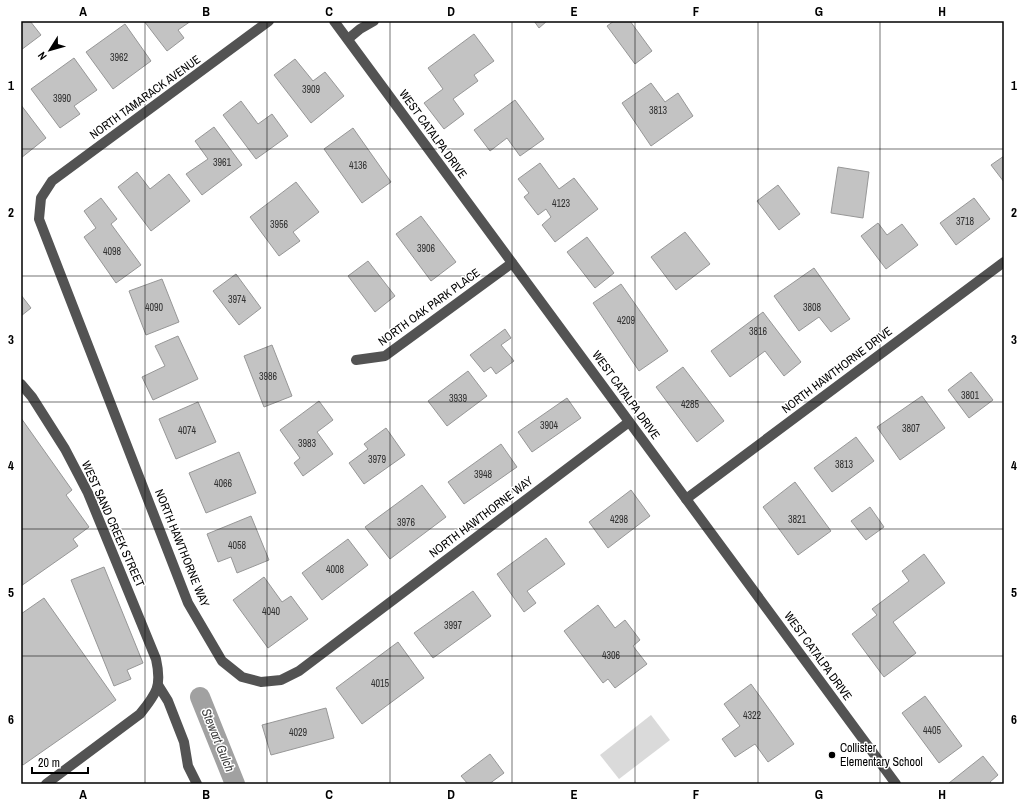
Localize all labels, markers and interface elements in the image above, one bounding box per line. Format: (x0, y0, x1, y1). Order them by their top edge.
text: A (79, 3, 87, 20)
text: B (202, 3, 210, 20)
text: C (325, 3, 333, 20)
text: D (447, 3, 455, 20)
text: E (570, 3, 578, 20)
text: F (693, 3, 700, 20)
text: G (815, 3, 823, 20)
text: H (938, 3, 946, 20)
north arrow (30, 30, 70, 70)
text: N (34, 49, 50, 63)
street label: NORTH TAMARACK AVENUE (86, 51, 204, 143)
house number: 3962 (110, 51, 129, 64)
text: 1 (8, 77, 14, 94)
text: 1 (1011, 77, 1017, 94)
house number: 3909 (302, 83, 321, 96)
street label: WEST CATALPA DRIVE (395, 86, 471, 182)
house number: 3990 (53, 92, 72, 105)
house number: 3813 (649, 104, 668, 117)
house number: 3961 (213, 156, 232, 169)
house number: 4136 (349, 159, 368, 172)
house number: 4123 (552, 197, 571, 210)
text: 2 (8, 204, 14, 221)
text: 2 (1011, 204, 1017, 221)
house number: 3718 (956, 215, 975, 228)
house number: 3956 (270, 218, 289, 231)
house number: 3906 (417, 242, 436, 255)
house number: 4098 (103, 245, 122, 258)
street label: NORTH OAK PARK PLACE (375, 265, 483, 349)
house number: 3974 (228, 293, 247, 306)
house number: 4090 (145, 301, 164, 314)
house number: 3808 (803, 301, 822, 314)
house number: 4209 (617, 314, 636, 327)
street label: NORTH HAWTHORNE DRIVE (778, 323, 896, 417)
house number: 3816 (749, 325, 768, 338)
text: 3 (8, 331, 14, 348)
text: 3 (1011, 331, 1017, 348)
street label: WEST CATALPA DRIVE (588, 347, 664, 443)
house number: 3986 (259, 370, 278, 383)
house number: 3801 (961, 389, 980, 402)
house number: 3939 (449, 392, 468, 405)
house number: 4285 (681, 398, 700, 411)
house number: 3904 (540, 419, 559, 432)
house number: 3807 (902, 422, 921, 435)
house number: 4074 (178, 424, 197, 437)
house number: 3983 (298, 437, 317, 450)
house number: 3979 (368, 453, 387, 466)
text: 4 (8, 457, 14, 474)
text: 4 (1011, 457, 1017, 474)
street label: WEST SAND CREEK STREET (78, 458, 148, 590)
house number: 3813 (835, 458, 854, 471)
house number: 3948 (474, 468, 493, 481)
street label: NORTH HAWTHORNE WAY (426, 473, 536, 561)
house number: 4066 (214, 477, 233, 490)
street label: NORTH HAWTHORNE WAY (151, 487, 213, 610)
house number: 4298 (610, 513, 629, 526)
house number: 3821 (788, 513, 807, 526)
house number: 3976 (397, 516, 416, 529)
house number: 4058 (228, 539, 247, 552)
house number: 4008 (326, 563, 345, 576)
text: 5 (8, 584, 14, 601)
text: 5 (1011, 584, 1017, 601)
house number: 4040 (262, 605, 281, 618)
street label: WEST CATALPA DRIVE (780, 608, 856, 704)
house number: 3997 (444, 619, 463, 632)
house number: 4306 (602, 649, 621, 662)
house number: 4015 (371, 677, 390, 690)
water label: Stewart Gulch (198, 706, 238, 774)
house number: 4322 (743, 709, 762, 722)
text: 6 (8, 711, 14, 728)
text: 6 (1011, 711, 1017, 728)
house number: 4405 (923, 724, 942, 737)
house number: 4029 (289, 726, 308, 739)
place label: Collister Elementary School (840, 740, 923, 770)
scale bar (32, 749, 88, 775)
marker: Collister Elementary School (827, 750, 837, 760)
text: 20 m (38, 755, 60, 771)
text: A (79, 786, 87, 803)
text: B (202, 786, 210, 803)
text: C (325, 786, 333, 803)
text: D (447, 786, 455, 803)
text: E (570, 786, 578, 803)
text: F (693, 786, 700, 803)
text: G (815, 786, 823, 803)
text: H (938, 786, 946, 803)

